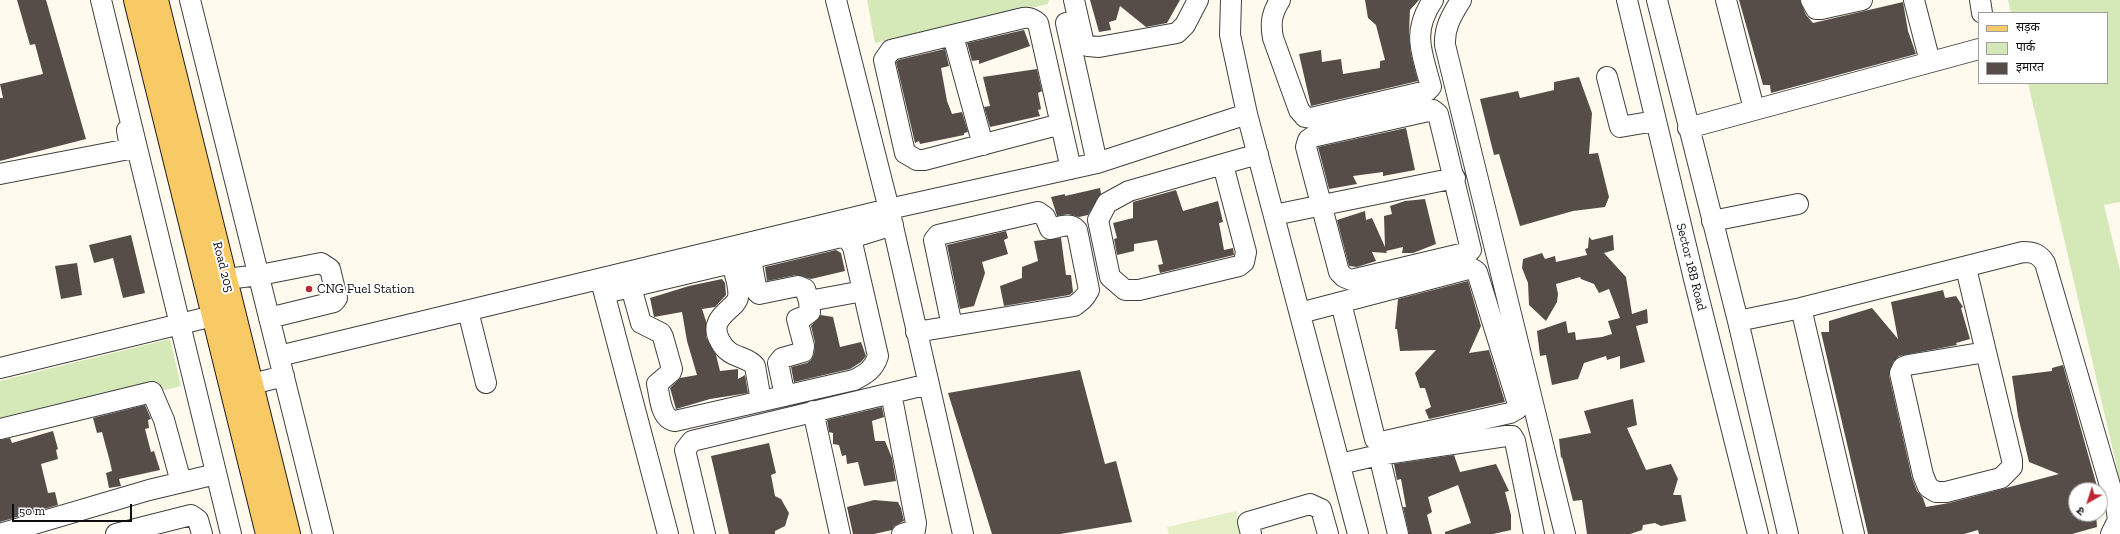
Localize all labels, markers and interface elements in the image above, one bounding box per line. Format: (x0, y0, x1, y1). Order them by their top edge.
legend (1978, 12, 2108, 84)
text: सड़क (2016, 20, 2040, 34)
text: पार्क (2016, 40, 2035, 54)
text: इमारत (2016, 60, 2044, 74)
street label: Sector 18B Road (1673, 222, 1709, 312)
street label: Road 205 (209, 240, 237, 294)
place label: CNG Fuel Station (317, 281, 414, 297)
marker: CNG Fuel Station (304, 284, 314, 294)
north arrow (2068, 482, 2108, 522)
scale bar (14, 496, 134, 522)
text: 50 m (19, 504, 45, 518)
text: उ (2074, 504, 2087, 518)

